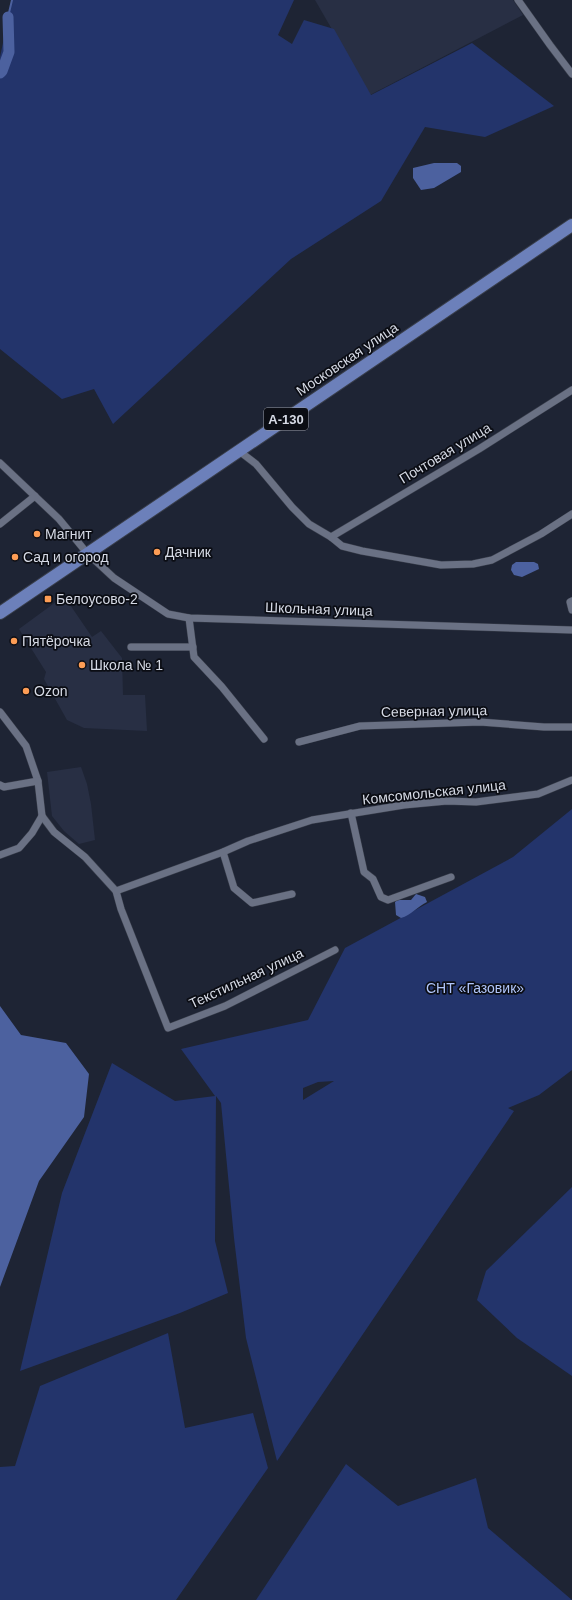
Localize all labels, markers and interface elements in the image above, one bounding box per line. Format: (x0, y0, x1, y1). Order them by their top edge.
street label: Московская улица (293, 319, 401, 399)
road number: А-130 (264, 408, 308, 430)
street label: Почтовая улица (396, 419, 494, 487)
place label: Магнит (45, 526, 92, 542)
marker: Магнит (32, 529, 42, 539)
place label: Дачник (165, 544, 212, 560)
marker: Дачник (152, 547, 162, 557)
place label: Сад и огород (23, 549, 109, 565)
marker: Сад и огород (10, 552, 20, 562)
place label: Белоусово-2 (56, 591, 138, 607)
marker: Белоусово-2 (43, 594, 53, 604)
street label: Школьная улица (265, 599, 373, 619)
place label: Пятёрочка (22, 633, 91, 649)
marker: Пятёрочка (9, 636, 19, 646)
place label: Школа № 1 (90, 657, 163, 673)
marker: Школа № 1 (77, 660, 87, 670)
place label: Ozon (34, 683, 67, 699)
marker: Ozon (21, 686, 31, 696)
street label: Северная улица (381, 702, 487, 720)
street label: Комсомольская улица (361, 776, 507, 807)
street label: Текстильная улица (186, 944, 306, 1011)
park label: СНТ «Газовик» (426, 980, 524, 996)

